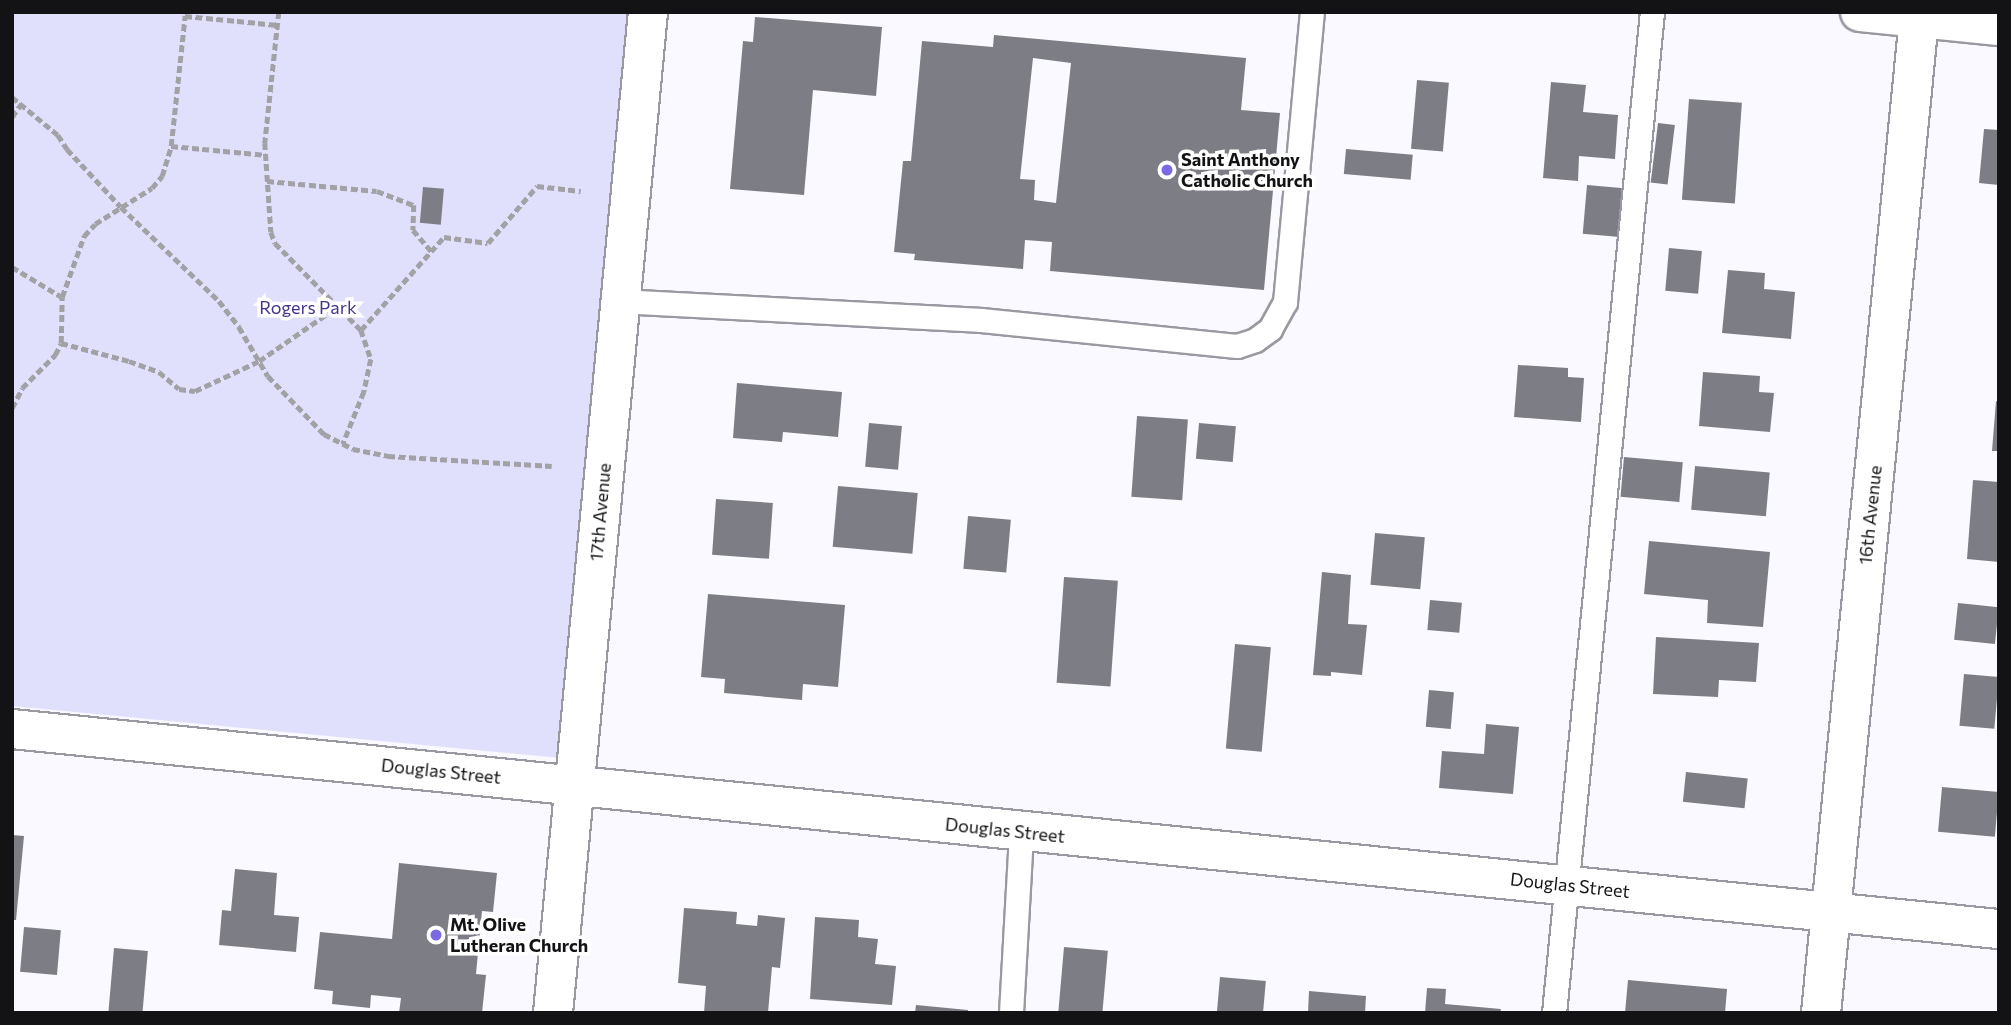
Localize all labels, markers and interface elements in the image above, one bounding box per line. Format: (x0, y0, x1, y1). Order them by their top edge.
place label: Saint Anthony Catholic Church (1181, 149, 1313, 192)
marker: Saint Anthony Catholic Church (1159, 162, 1175, 178)
park label: Rogers Park (259, 296, 357, 318)
street label: 17th Avenue (585, 462, 615, 562)
street label: 16th Avenue (1854, 464, 1886, 566)
street label: Douglas Street (380, 754, 502, 788)
street label: Douglas Street (944, 813, 1066, 847)
street label: Douglas Street (1509, 868, 1631, 902)
place label: Mt. Olive Lutheran Church (450, 914, 588, 956)
marker: Mt. Olive Lutheran Church (428, 927, 444, 943)

